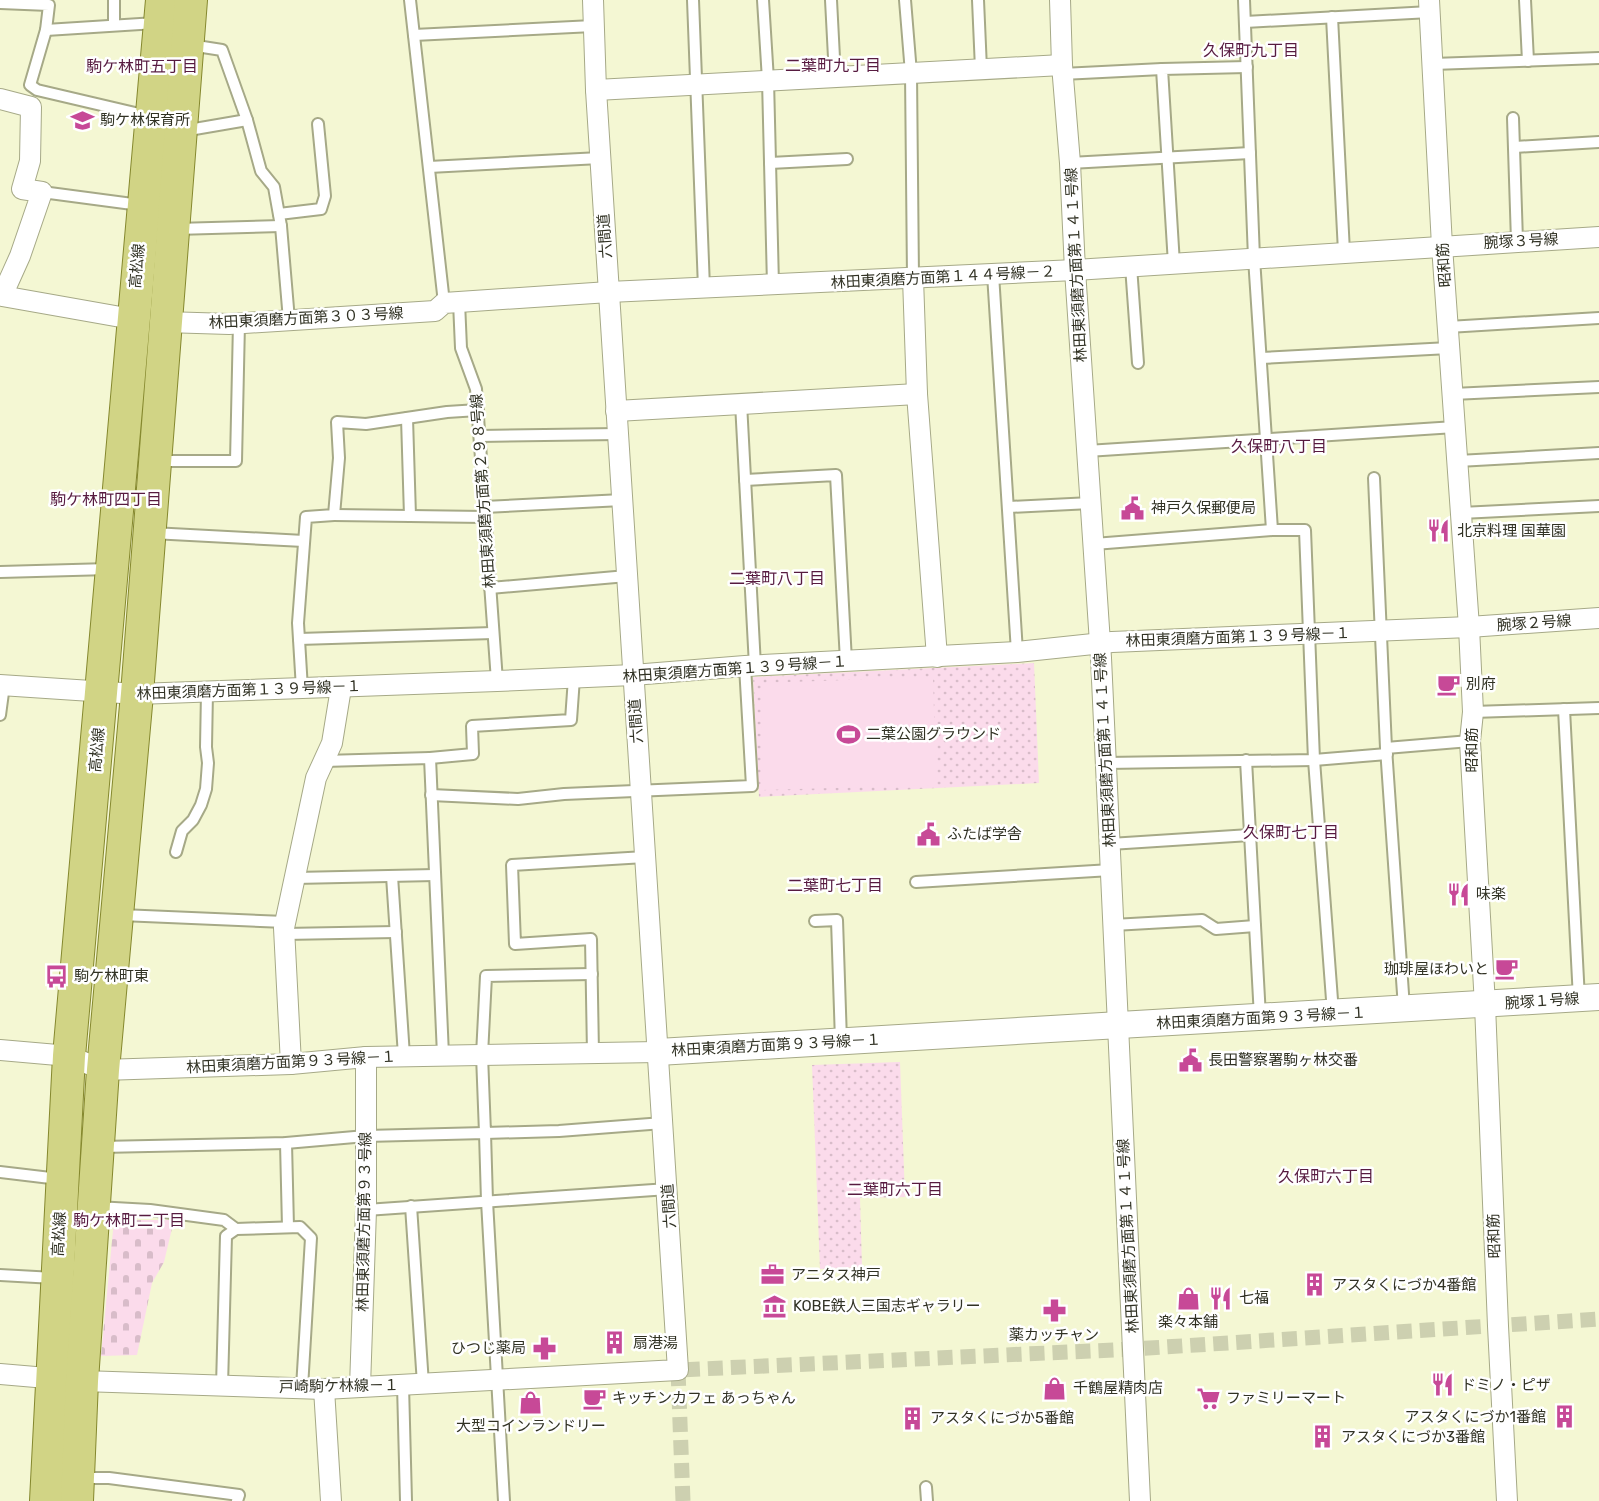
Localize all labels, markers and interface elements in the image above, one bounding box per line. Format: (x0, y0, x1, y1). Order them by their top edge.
district label: 久保町九丁目 (1203, 41, 1299, 60)
district label: 二葉町九丁目 (785, 56, 881, 75)
district label: 駒ケ林町五丁目 (86, 57, 198, 76)
school or university icon: 駒ケ林保育所 (69, 107, 95, 133)
place label: 駒ケ林保育所 (100, 111, 190, 129)
street label: 林田東須磨方面第１４１号線 (1062, 167, 1090, 363)
street label: 六間道 (594, 213, 616, 259)
street label: 腕塚３号線 (1483, 230, 1559, 252)
street label: 昭和筋 (1433, 242, 1455, 288)
street label: 高松線 (126, 243, 148, 289)
street label: 林田東須磨方面第１４４号線－２ (830, 262, 1056, 292)
street label: 林田東須磨方面第３０３号線 (208, 304, 404, 332)
street label: 林田東須磨方面第２９８号線 (467, 393, 499, 589)
district label: 久保町八丁目 (1231, 437, 1327, 456)
district label: 駒ケ林町四丁目 (50, 490, 162, 509)
public building icon: 神戸久保郵便局 (1120, 495, 1146, 521)
place label: 神戸久保郵便局 (1151, 499, 1256, 517)
restaurant icon: 北京料理 国華園 (1426, 518, 1452, 544)
place label: 北京料理 国華園 (1457, 522, 1566, 540)
district label: 二葉町八丁目 (729, 569, 825, 588)
street label: 腕塚２号線 (1496, 611, 1572, 635)
street label: 林田東須磨方面第１３９号線－１ (1125, 624, 1351, 650)
street label: 林田東須磨方面第１３９号線－１ (622, 652, 848, 686)
street label: 林田東須磨方面第１４１号線 (1091, 652, 1119, 848)
cafe icon: 別府 (1435, 671, 1461, 697)
place label: 別府 (1466, 675, 1496, 693)
street label: 林田東須磨方面第１３９号線－１ (136, 677, 362, 703)
street label: 六間道 (625, 698, 647, 744)
sports icon: 二葉公園グラウンド (835, 721, 861, 747)
place label: 二葉公園グラウンド (866, 725, 1001, 743)
street label: 高松線 (86, 727, 108, 773)
street label: 昭和筋 (1463, 727, 1481, 773)
public building icon: ふたば学舎 (916, 821, 942, 847)
district label: 久保町七丁目 (1243, 823, 1339, 842)
place label: ふたば学舎 (947, 825, 1022, 843)
district label: 二葉町七丁目 (787, 876, 883, 895)
restaurant icon: 味楽 (1445, 881, 1471, 907)
place label: 味楽 (1476, 885, 1506, 903)
cafe icon: 珈琲屋ほわいと (1494, 956, 1520, 982)
place label: 珈琲屋ほわいと (1384, 960, 1489, 978)
bus stop icon: 駒ケ林町東 (43, 963, 69, 989)
place label: 駒ケ林町東 (74, 967, 149, 985)
street label: 腕塚１号線 (1504, 989, 1580, 1013)
street label: 林田東須磨方面第９３号線－１ (1156, 1004, 1366, 1032)
street label: 林田東須磨方面第９３号線－１ (671, 1031, 881, 1059)
public building icon: 長田警察署駒ヶ林交番 (1177, 1047, 1203, 1073)
street label: 林田東須磨方面第９３号線－１ (186, 1048, 396, 1076)
place label: 長田警察署駒ヶ林交番 (1208, 1051, 1358, 1069)
street label: 林田東須磨方面第９３号線 (353, 1132, 375, 1312)
street label: 林田東須磨方面第１４１号線 (1114, 1138, 1142, 1334)
district label: 久保町六丁目 (1278, 1167, 1374, 1186)
district label: 二葉町六丁目 (847, 1180, 943, 1199)
street label: 六間道 (658, 1183, 680, 1229)
street label: 高松線 (49, 1211, 69, 1257)
district label: 駒ケ林町二丁目 (73, 1211, 185, 1230)
street label: 昭和筋 (1484, 1213, 1504, 1259)
office icon: アニタス神戸 (760, 1262, 786, 1288)
place label: アニタス神戸 (791, 1266, 881, 1284)
building icon: アスタくにづか4番館 (1301, 1272, 1327, 1298)
place label: アスタくにづか4番館 (1332, 1276, 1476, 1294)
shop icon: 楽々本舗 (1175, 1285, 1201, 1311)
restaurant icon: 七福 (1208, 1285, 1234, 1311)
place label: 七福 (1239, 1289, 1269, 1307)
museum icon: KOBE鉄人三国志ギャラリー (762, 1293, 788, 1319)
place label: KOBE鉄人三国志ギャラリー (793, 1297, 981, 1315)
pharmacy icon: 薬カッチャン (1041, 1298, 1067, 1324)
place label: 楽々本舗 (1158, 1313, 1218, 1331)
place label: 薬カッチャン (1009, 1326, 1099, 1344)
building icon: 扇港湯 (602, 1330, 628, 1356)
place label: 扇港湯 (633, 1334, 678, 1352)
pharmacy icon: ひつじ薬局 (531, 1335, 557, 1361)
place label: ひつじ薬局 (451, 1339, 526, 1357)
restaurant icon: ドミノ・ピザ (1430, 1372, 1456, 1398)
shop icon: 千鶴屋精肉店 (1042, 1375, 1068, 1401)
street label: 戸崎駒ケ林線－１ (279, 1376, 399, 1396)
place label: ドミノ・ピザ (1461, 1376, 1551, 1394)
place label: 千鶴屋精肉店 (1073, 1379, 1163, 1397)
cafe icon: キッチンカフェ あっちゃん (581, 1385, 607, 1411)
supermarket icon: ファミリーマート (1195, 1385, 1221, 1411)
shop icon: 大型コインランドリー (518, 1389, 544, 1415)
place label: キッチンカフェ あっちゃん (612, 1389, 796, 1407)
place label: ファミリーマート (1226, 1389, 1346, 1407)
building icon: アスタくにづか1番館 (1551, 1404, 1577, 1430)
building icon: アスタくにづか5番館 (899, 1405, 925, 1431)
place label: アスタくにづか1番館 (1405, 1408, 1546, 1426)
place label: アスタくにづか5番館 (930, 1409, 1074, 1427)
place label: 大型コインランドリー (456, 1417, 606, 1435)
building icon: アスタくにづか3番館 (1310, 1424, 1336, 1450)
place label: アスタくにづか3番館 (1341, 1428, 1485, 1446)

